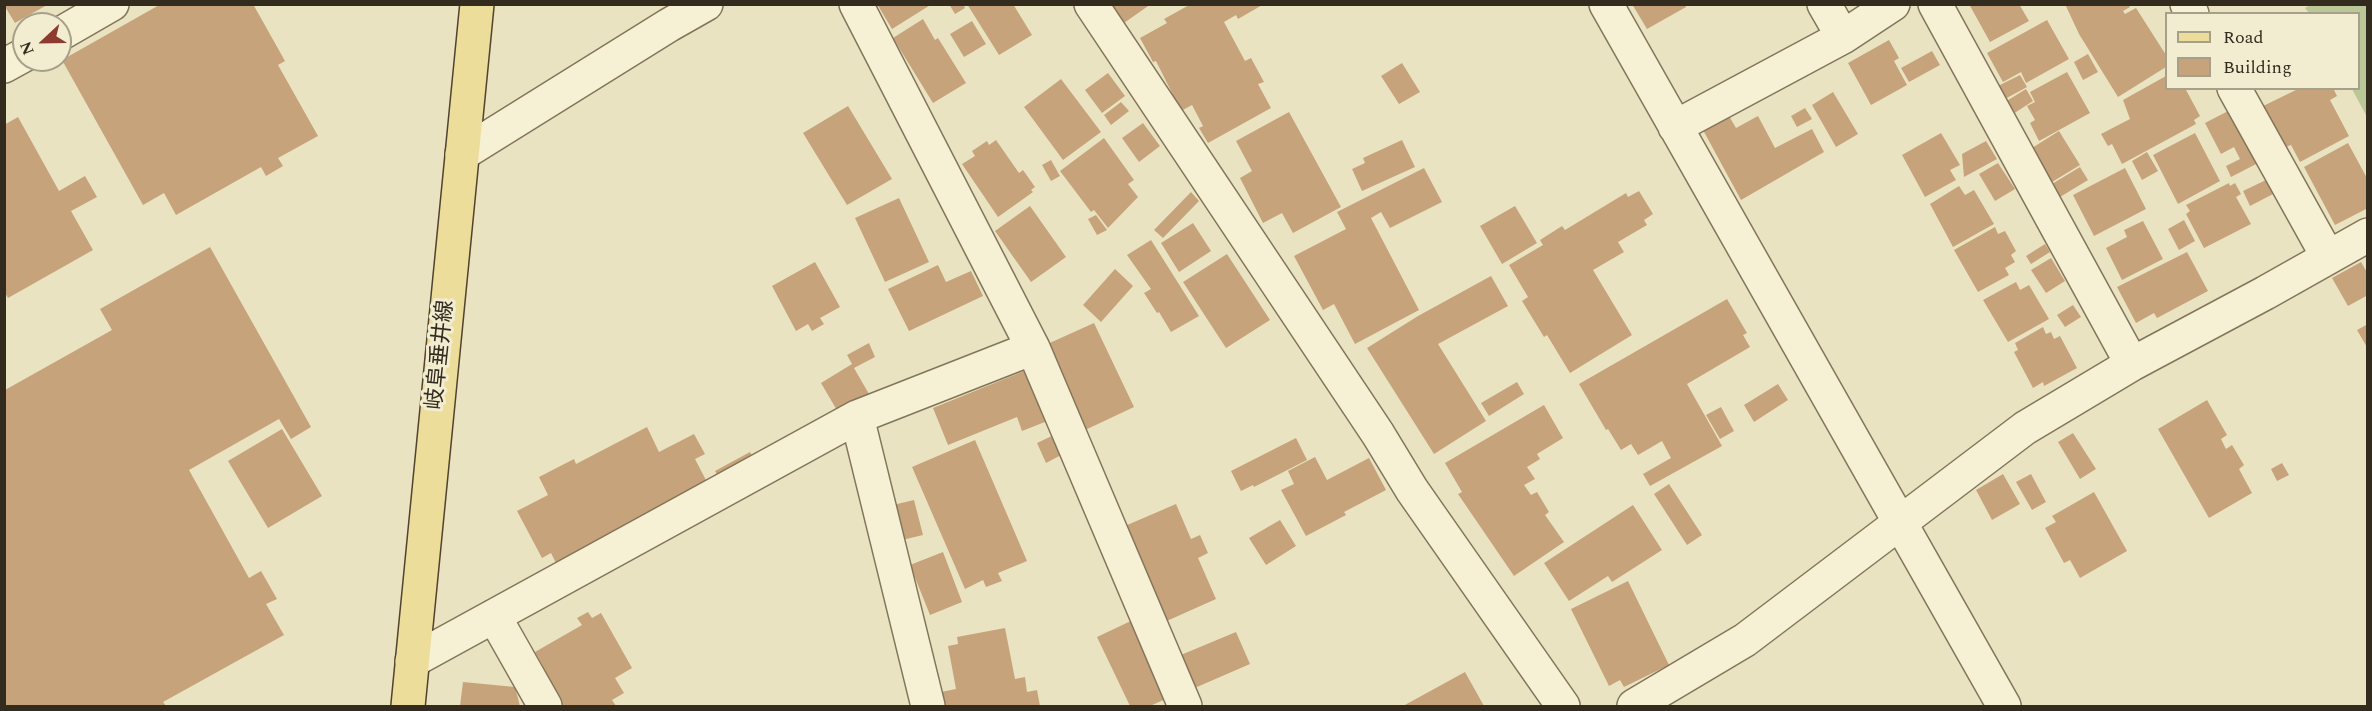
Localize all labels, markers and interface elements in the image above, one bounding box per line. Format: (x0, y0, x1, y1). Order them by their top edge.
north arrow (12, 12, 72, 72)
legend (2165, 12, 2360, 90)
text: Road (2223, 24, 2264, 51)
text: N (14, 37, 41, 59)
text: Building (2223, 54, 2292, 81)
street label: 岐阜垂井線 (423, 299, 461, 411)

